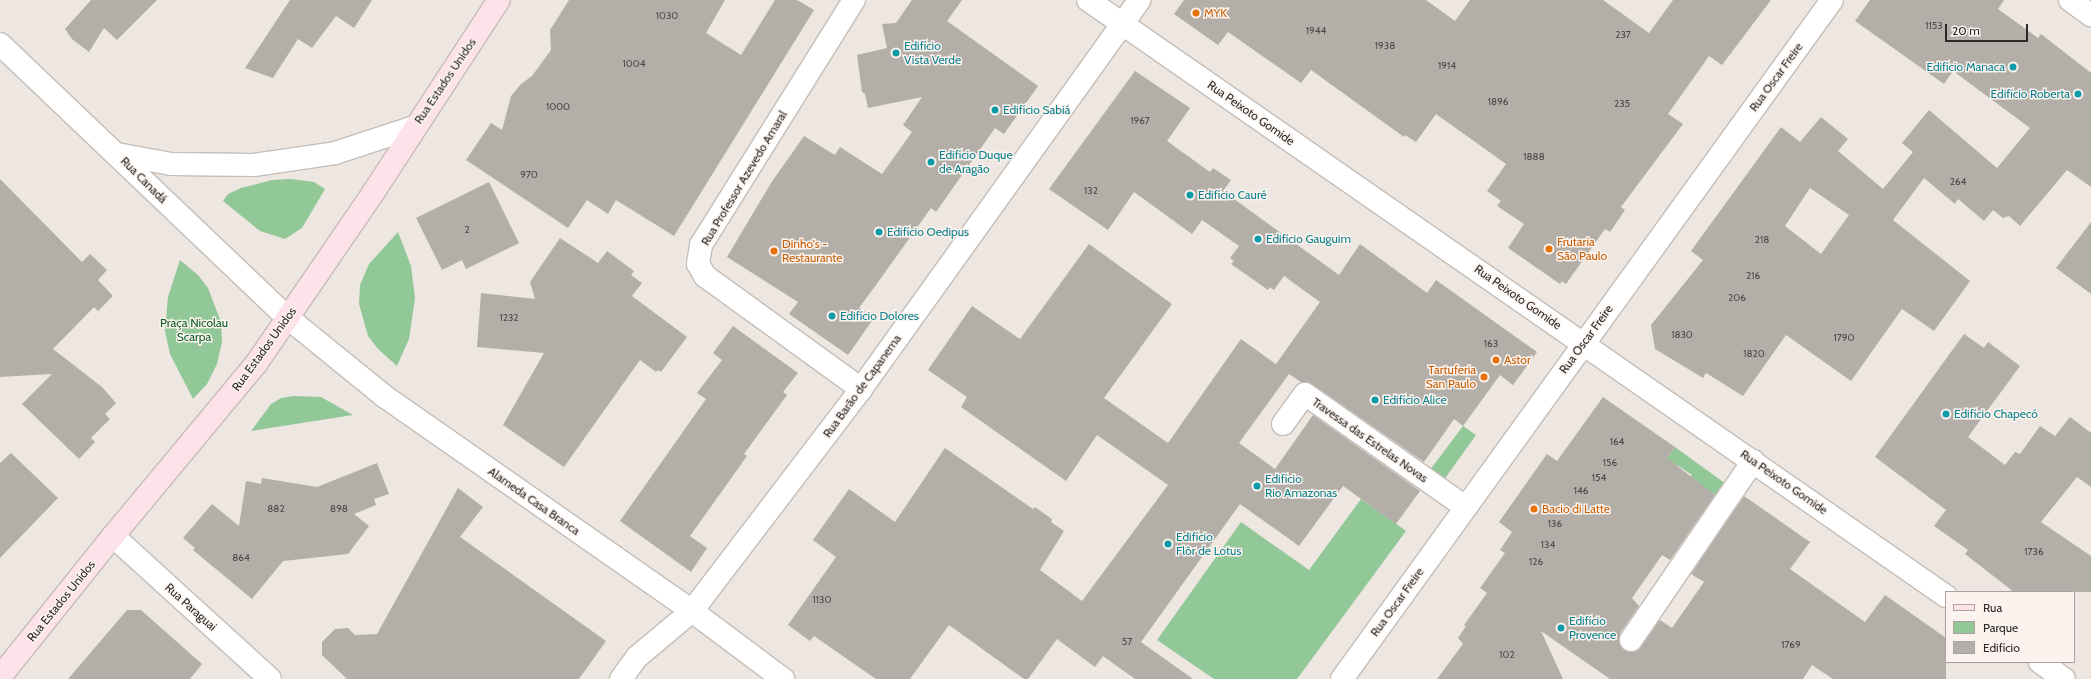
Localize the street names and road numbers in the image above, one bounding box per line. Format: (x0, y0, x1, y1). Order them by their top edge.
street label: Rua Estados Unidos (411, 35, 479, 127)
street label: Rua Oscar Freire (1746, 40, 1806, 114)
street label: Rua Peixoto Gomide (1205, 78, 1297, 148)
street label: Rua Professor Azevedo Amaral (698, 108, 790, 248)
street label: Rua Canadá (118, 154, 170, 206)
street label: Rua Peixoto Gomide (1472, 262, 1564, 332)
street label: Rua Oscar Freire (1556, 302, 1616, 376)
street label: Rua Estados Unidos (229, 304, 299, 394)
street label: Rua Barão de Capanema (820, 332, 904, 440)
street label: Travessa das Estrelas Novas (1309, 395, 1431, 485)
street label: Rua Peixoto Gomide (1738, 447, 1830, 517)
street label: Alameda Casa Branca (485, 464, 583, 538)
street label: Rua Estados Unidos (24, 558, 98, 644)
street label: Rua Oscar Freire (1367, 565, 1427, 639)
street label: Rua Paraguai (162, 580, 220, 634)

